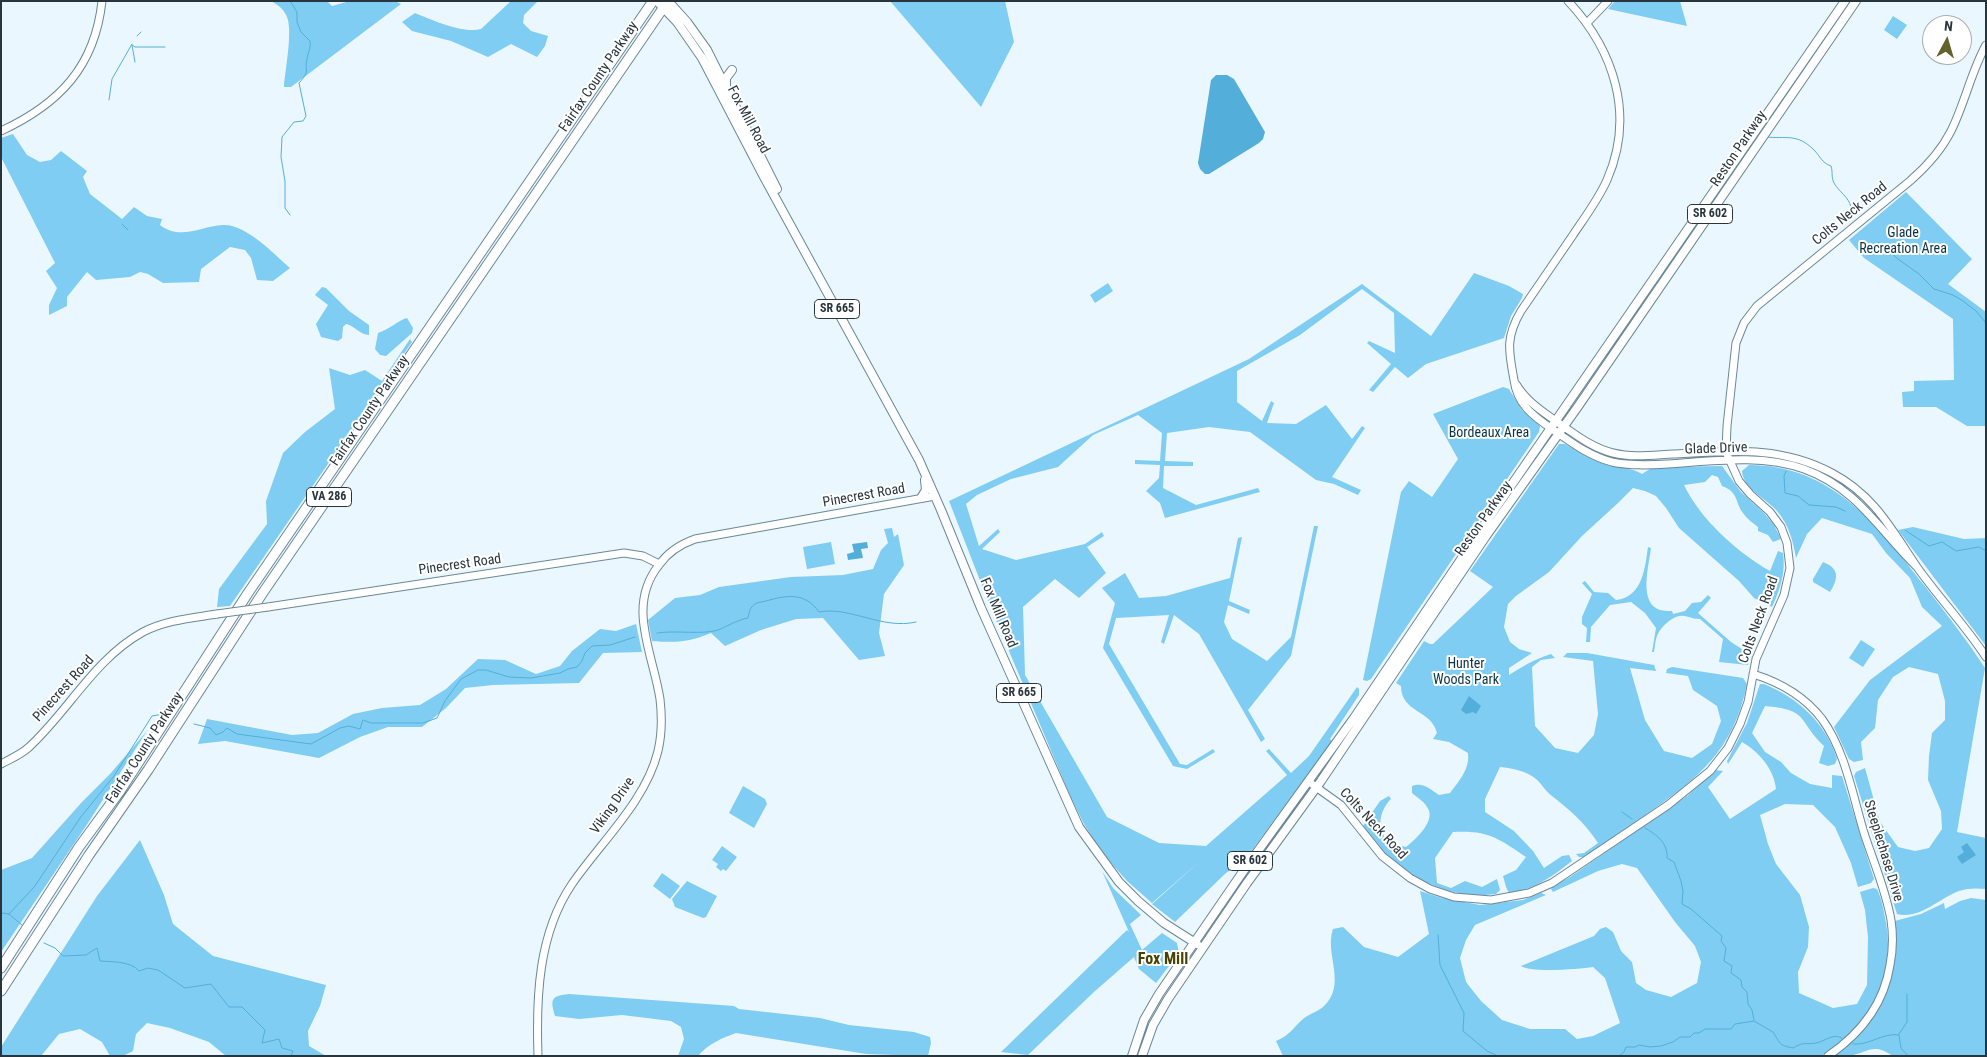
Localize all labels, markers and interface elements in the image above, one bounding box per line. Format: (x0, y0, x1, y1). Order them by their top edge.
north arrow (1922, 15, 1972, 65)
text: N (1943, 18, 1954, 34)
street label: Fairfax County Parkway (556, 19, 642, 135)
street label: Fox Mill Road (723, 83, 773, 157)
street label: Reston Parkway (1707, 108, 1771, 190)
street label: Colts Neck Road (1809, 179, 1891, 249)
road number: SR 602 (1688, 204, 1732, 223)
park label: Glade Recreation Area (1859, 225, 1947, 258)
road number: SR 665 (814, 300, 860, 318)
street label: Fairfax County Parkway (327, 353, 413, 469)
park label: Bordeaux Area (1449, 425, 1529, 441)
street label: Glade Drive (1684, 440, 1748, 458)
street label: Reston Parkway (1452, 478, 1516, 560)
street label: Pinecrest Road (822, 480, 906, 512)
road number: VA 286 (306, 488, 352, 507)
street label: Pinecrest Road (418, 551, 502, 579)
street label: Colts Neck Road (1736, 574, 1782, 666)
street label: Fox Mill Road (976, 575, 1020, 651)
street label: Pinecrest Road (30, 652, 98, 726)
park label: Hunter Woods Park (1433, 656, 1499, 689)
road number: SR 665 (996, 684, 1042, 702)
street label: Fairfax County Parkway (103, 689, 187, 807)
street label: Viking Drive (587, 774, 639, 838)
street label: Colts Neck Road (1336, 785, 1410, 863)
street label: Steeplechase Drive (1860, 798, 1906, 904)
road number: SR 602 (1228, 851, 1272, 870)
district label: Fox Mill (1138, 950, 1188, 970)

